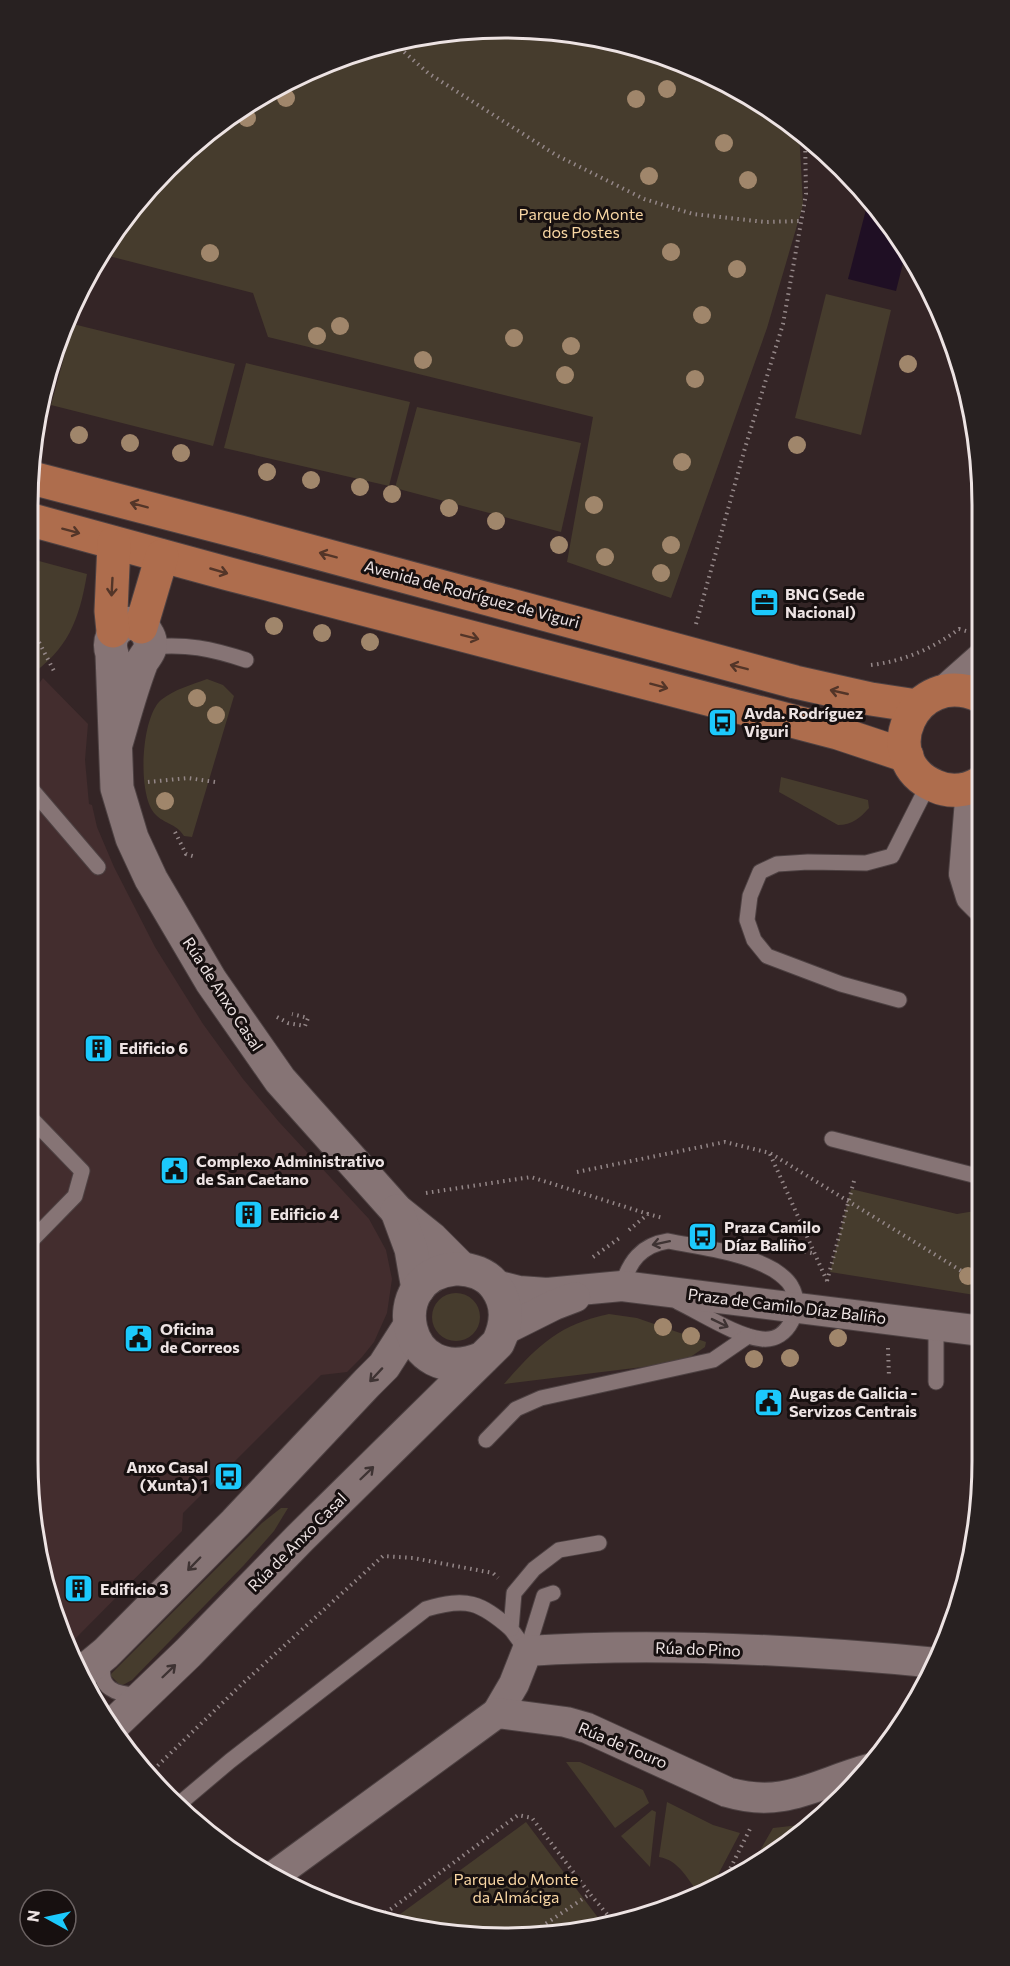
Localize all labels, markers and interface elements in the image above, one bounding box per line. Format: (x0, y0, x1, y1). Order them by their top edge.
park label: Parque do Monte dos Postes (518, 204, 644, 241)
one-way arrow (130, 499, 149, 510)
one-way arrow (61, 526, 80, 537)
one-way arrow (319, 549, 338, 561)
street label: Avenida de Rodríguez de Viguri (362, 556, 582, 631)
one-way arrow (209, 566, 228, 578)
one-way arrow (107, 577, 118, 597)
place label: BNG (Sede Nacional) (785, 584, 865, 621)
office icon: BNG (Sede Nacional) (748, 587, 780, 619)
one-way arrow (460, 631, 479, 643)
one-way arrow (730, 661, 749, 672)
one-way arrow (649, 681, 668, 693)
one-way arrow (830, 686, 849, 697)
place label: Avda. Rodríguez Viguri (744, 703, 863, 740)
bus stop icon: Avda. Rodríguez Viguri (707, 706, 739, 738)
street label: Rúa de Anxo Casal (180, 933, 267, 1054)
building icon: Edificio 6 (82, 1032, 114, 1064)
place label: Edificio 6 (119, 1038, 188, 1057)
place label: Complexo Administrativo de San Caetano (196, 1151, 385, 1188)
public building icon: Complexo Administrativo de San Caetano (159, 1154, 191, 1186)
building icon: Edificio 4 (233, 1198, 265, 1230)
place label: Edificio 4 (270, 1204, 339, 1223)
place label: Praza Camilo Díaz Baliño (724, 1217, 821, 1254)
bus stop icon: Praza Camilo Díaz Baliño (687, 1220, 719, 1252)
one-way arrow (652, 1238, 671, 1249)
street label: Praza de Camilo Díaz Baliño (687, 1284, 887, 1327)
one-way arrow (710, 1317, 728, 1329)
place label: Oficina de Correos (160, 1319, 240, 1356)
public building icon: Oficina de Correos (123, 1322, 155, 1354)
one-way arrow (368, 1367, 383, 1382)
place label: Augas de Galicia - Servizos Centrais (789, 1383, 917, 1420)
public building icon: Augas de Galicia - Servizos Centrais (752, 1386, 784, 1418)
place label: Anxo Casal (Xunta) 1 (126, 1457, 208, 1494)
bus stop icon: Anxo Casal (Xunta) 1 (213, 1460, 245, 1492)
one-way arrow (359, 1465, 374, 1480)
street label: Rúa de Anxo Casal (243, 1488, 350, 1595)
one-way arrow (187, 1557, 201, 1572)
building icon: Edificio 3 (63, 1573, 95, 1605)
place label: Edificio 3 (100, 1579, 169, 1598)
street label: Rúa do Pino (655, 1638, 741, 1659)
one-way arrow (162, 1664, 177, 1678)
street label: Rúa de Touro (576, 1717, 671, 1772)
park label: Parque do Monte da Almáciga (453, 1869, 579, 1906)
north arrow (18, 1888, 78, 1948)
text: N (22, 1909, 43, 1923)

